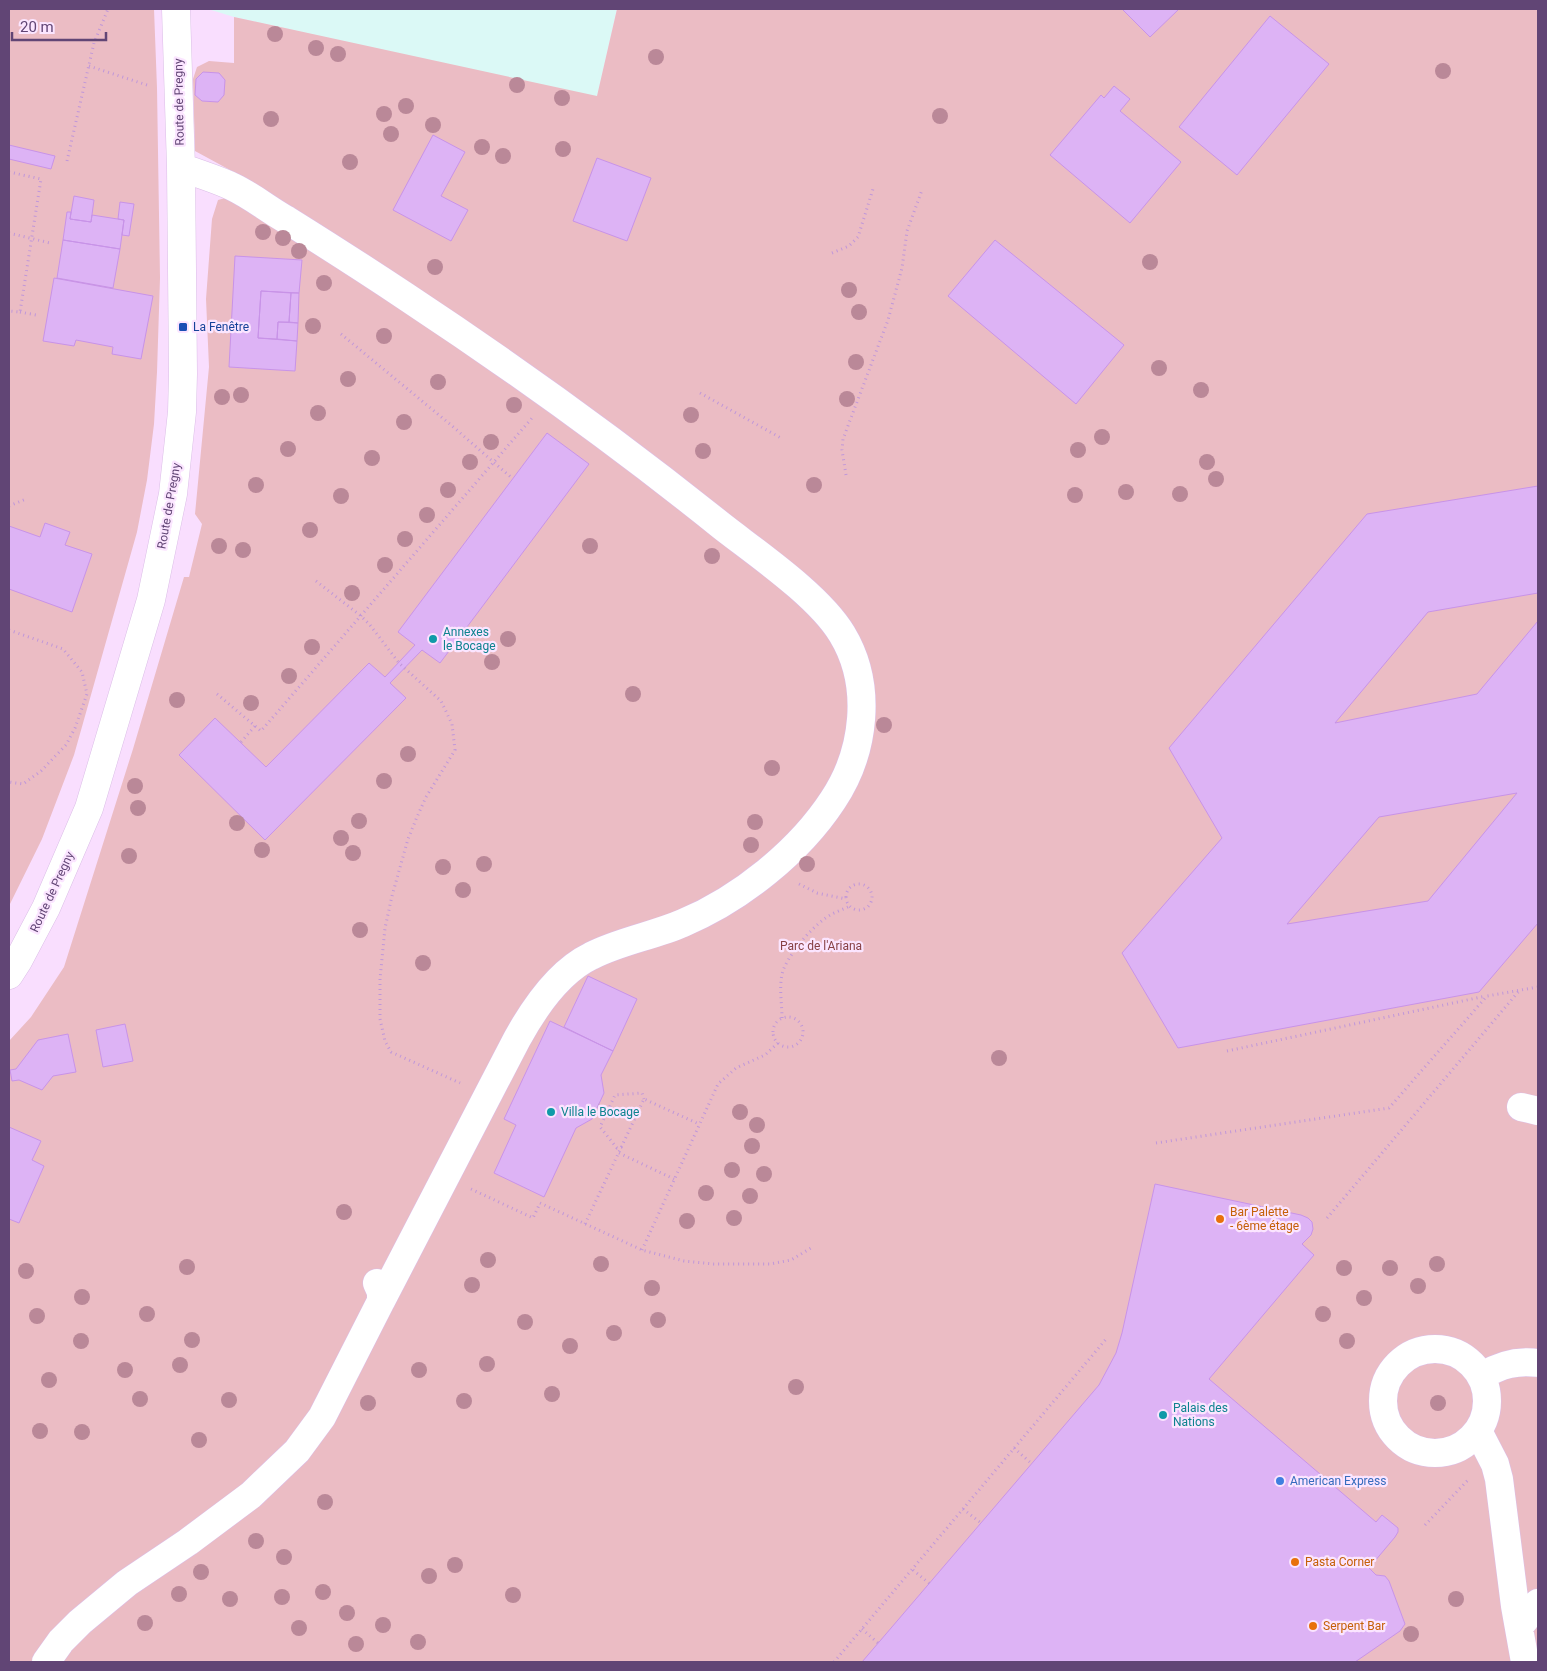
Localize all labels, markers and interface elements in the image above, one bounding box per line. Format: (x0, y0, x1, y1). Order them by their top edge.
scale bar (12, 10, 106, 42)
text: 20 m (20, 18, 54, 36)
street label: Route de Pregny (171, 58, 187, 146)
place label: La Fenêtre (193, 320, 249, 334)
marker: La Fenêtre (177, 321, 189, 333)
street label: Route de Pregny (155, 462, 184, 550)
place label: Annexes le Bocage (443, 625, 496, 653)
marker: Annexes le Bocage (427, 633, 439, 645)
street label: Route de Pregny (27, 849, 77, 934)
park label: Parc de l'Ariana (780, 939, 862, 953)
place label: Villa le Bocage (561, 1105, 639, 1119)
marker: Villa le Bocage (545, 1106, 557, 1118)
place label: Bar Palette - 6ème étage (1230, 1205, 1299, 1233)
marker: Bar Palette - 6ème étage (1214, 1213, 1226, 1225)
place label: Palais des Nations (1173, 1401, 1228, 1429)
marker: Palais des Nations (1157, 1409, 1169, 1421)
place label: American Express (1290, 1474, 1386, 1488)
marker: American Express (1274, 1475, 1286, 1487)
place label: Pasta Corner (1305, 1555, 1374, 1569)
marker: Pasta Corner (1289, 1556, 1301, 1568)
place label: Serpent Bar (1323, 1619, 1385, 1633)
marker: Serpent Bar (1307, 1620, 1319, 1632)

